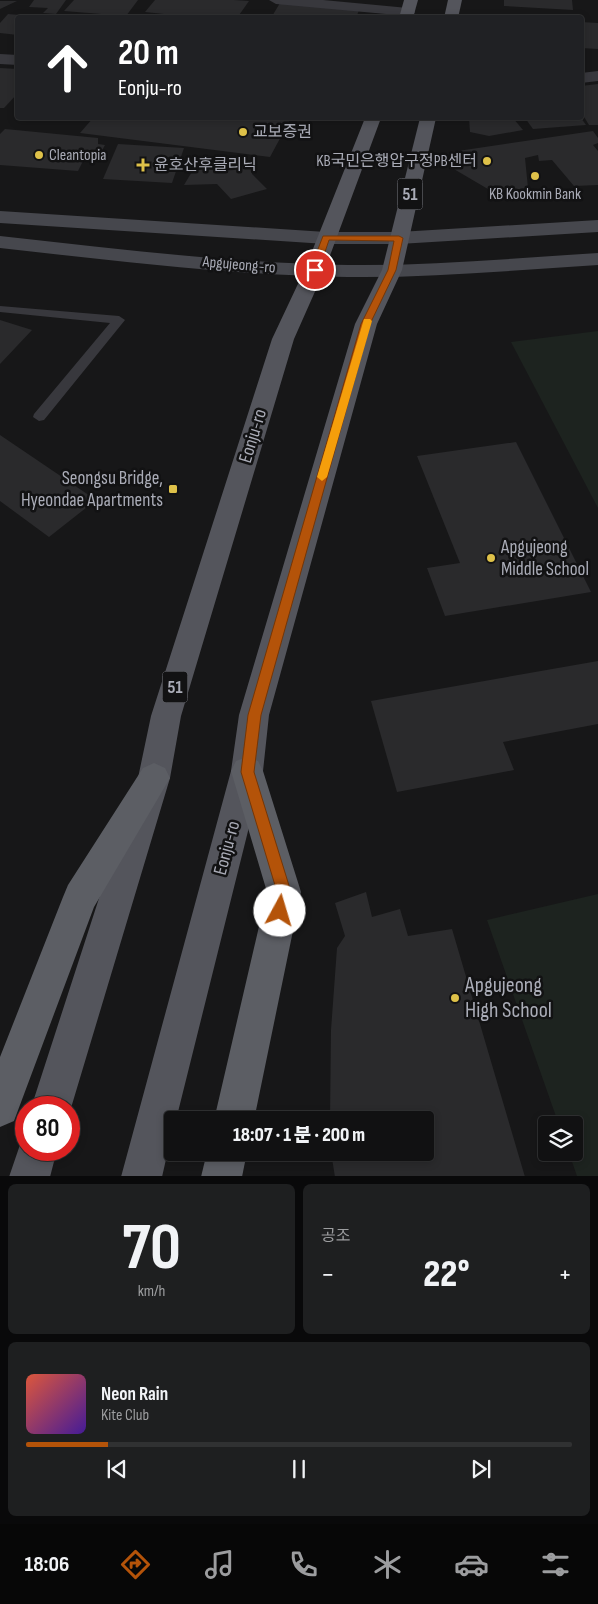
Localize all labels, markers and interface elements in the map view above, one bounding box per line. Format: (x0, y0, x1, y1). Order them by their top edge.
text: 20 m (118, 32, 179, 75)
icon: ahead (35, 35, 100, 100)
text: Eonju-ro (118, 75, 182, 102)
place label: 교보증권 (253, 123, 312, 142)
marker: 교보증권 (237, 126, 249, 138)
place label: Cleantopia (49, 146, 106, 165)
marker: Cleantopia (33, 149, 45, 161)
place label: KB국민은행압구정PB센터 (316, 152, 477, 171)
marker: KB국민은행압구정PB센터 (481, 155, 493, 167)
place label: 윤호산후클리닉 (154, 156, 257, 175)
marker: 윤호산후클리닉 (136, 158, 150, 172)
marker: KB Kookmin Bank (529, 170, 541, 182)
road number: 51 (398, 178, 422, 210)
place label: KB Kookmin Bank (489, 185, 581, 204)
pin (294, 249, 336, 291)
street label: Apgujeong-ro (201, 252, 276, 278)
icon: arrive (301, 256, 329, 284)
street label: Eonju-ro (234, 406, 272, 466)
place label: Seongsu Bridge, Hyeondae Apartments (21, 467, 163, 512)
marker: Seongsu Bridge, Hyeondae Apartments (167, 483, 179, 495)
place label: Apgujeong Middle School (500, 536, 589, 581)
marker: Apgujeong Middle School (485, 552, 497, 564)
road number: 51 (162, 672, 188, 702)
street label: Eonju-ro (209, 818, 245, 878)
position arrow (253, 884, 305, 936)
place label: Apgujeong High School (464, 972, 552, 1024)
marker: Apgujeong High School (449, 992, 461, 1004)
speed limit sign: 80 (15, 1096, 80, 1161)
map controls (538, 1116, 583, 1161)
button: layers (538, 1116, 583, 1161)
text: 18:07 · 1 분 · 200 m (233, 1124, 365, 1147)
text: 70 (122, 1210, 181, 1288)
text: 공조 (321, 1227, 350, 1246)
text: 22° (423, 1252, 470, 1297)
text: − (321, 1258, 335, 1291)
text: + (558, 1258, 572, 1291)
text: km/h (138, 1282, 165, 1301)
text: Neon Rain (101, 1383, 168, 1406)
text: Kite Club (101, 1406, 149, 1425)
icon: previous (103, 1455, 131, 1483)
icon: pause (285, 1455, 313, 1483)
icon: next (467, 1455, 495, 1483)
icon: directions (118, 1547, 153, 1582)
icon: music (202, 1547, 237, 1582)
icon: phone (286, 1547, 321, 1582)
icon: climate (370, 1547, 405, 1582)
icon: car (454, 1547, 489, 1582)
icon: filters (538, 1547, 573, 1582)
text: 18:06 (25, 1551, 69, 1578)

